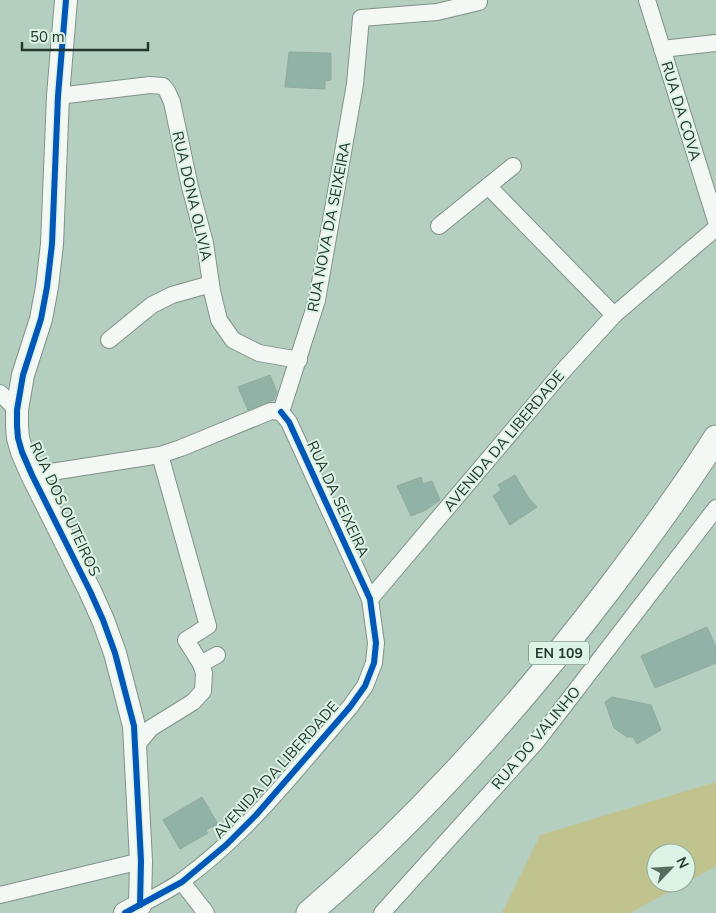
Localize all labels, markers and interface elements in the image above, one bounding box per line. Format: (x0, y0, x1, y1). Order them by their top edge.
scale bar (22, 20, 149, 52)
text: 50 m (30, 27, 65, 47)
street label: RUA DA COVA (656, 59, 706, 163)
street label: RUA DONA OLIVIA (167, 129, 217, 263)
street label: RUA NOVA DA SEIXEIRA (303, 140, 355, 314)
street label: AVENIDA DA LIBERDADE (439, 366, 569, 516)
street label: RUA DA SEIXEIRA (302, 438, 374, 561)
street label: RUA DOS OUTEIROS (25, 439, 105, 579)
road number: EN 109 (529, 641, 589, 664)
street label: RUA DO VALINHO (487, 682, 585, 794)
street label: AVENIDA DA LIBERDADE (209, 697, 343, 843)
north arrow (646, 843, 696, 893)
text: N (672, 854, 693, 871)

